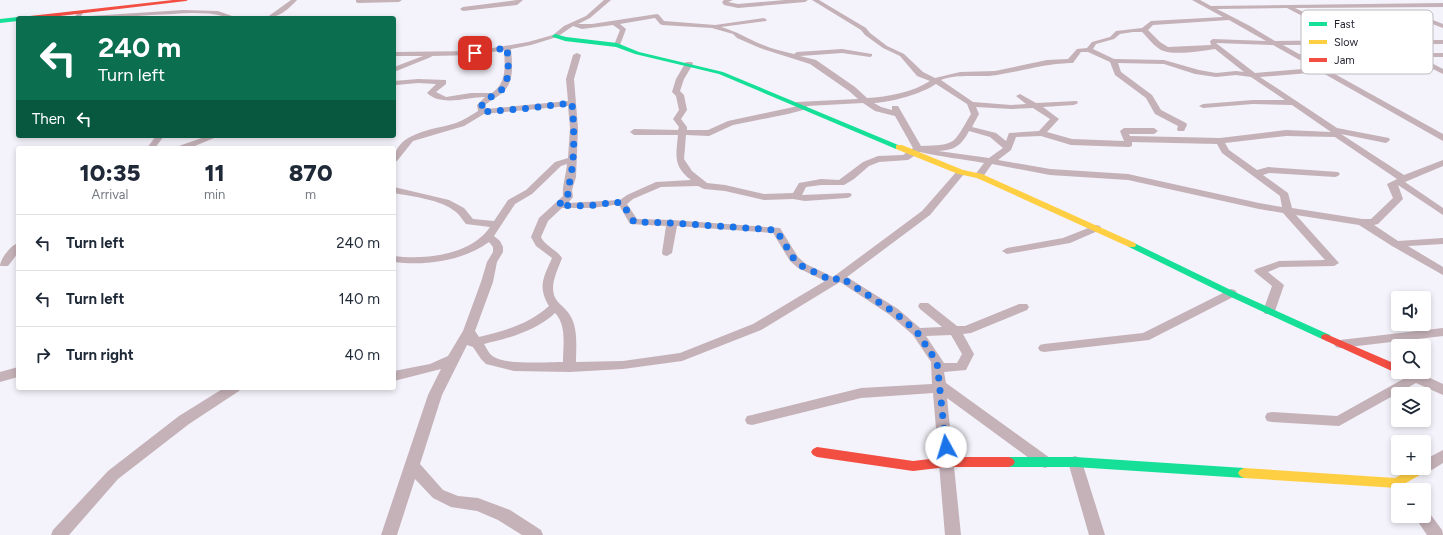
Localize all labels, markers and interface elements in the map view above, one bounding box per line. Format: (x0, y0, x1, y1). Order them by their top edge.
legend (1301, 10, 1433, 74)
text: Fast (1334, 18, 1355, 31)
text: 240 m (98, 30, 181, 64)
icon: left (32, 32, 84, 84)
pin (458, 36, 492, 70)
text: Slow (1334, 36, 1358, 49)
icon: arrive (464, 42, 486, 64)
text: Jam (1334, 54, 1355, 67)
text: Turn left (98, 64, 165, 86)
icon: left (73, 108, 95, 130)
text: Then (32, 110, 65, 128)
text: 10:35 (79, 158, 141, 187)
text: 11 (204, 158, 225, 187)
text: 870 (289, 158, 333, 187)
text: Arrival (92, 187, 128, 202)
text: min (204, 187, 225, 202)
text: m (305, 187, 316, 202)
icon: left (32, 232, 54, 254)
text: Turn left (66, 234, 124, 252)
text: 240 m (336, 234, 380, 252)
icon: left (32, 288, 54, 310)
text: Turn left (66, 290, 124, 308)
text: 140 m (338, 290, 380, 308)
map controls (1391, 291, 1431, 523)
button: sound (1391, 291, 1431, 331)
button: search (1391, 339, 1431, 379)
icon: right (32, 344, 54, 366)
text: Turn right (66, 346, 134, 364)
text: 40 m (345, 346, 380, 364)
button: layers (1391, 387, 1431, 427)
position arrow (925, 426, 967, 468)
button: + (1391, 435, 1431, 475)
button: − (1391, 483, 1431, 523)

